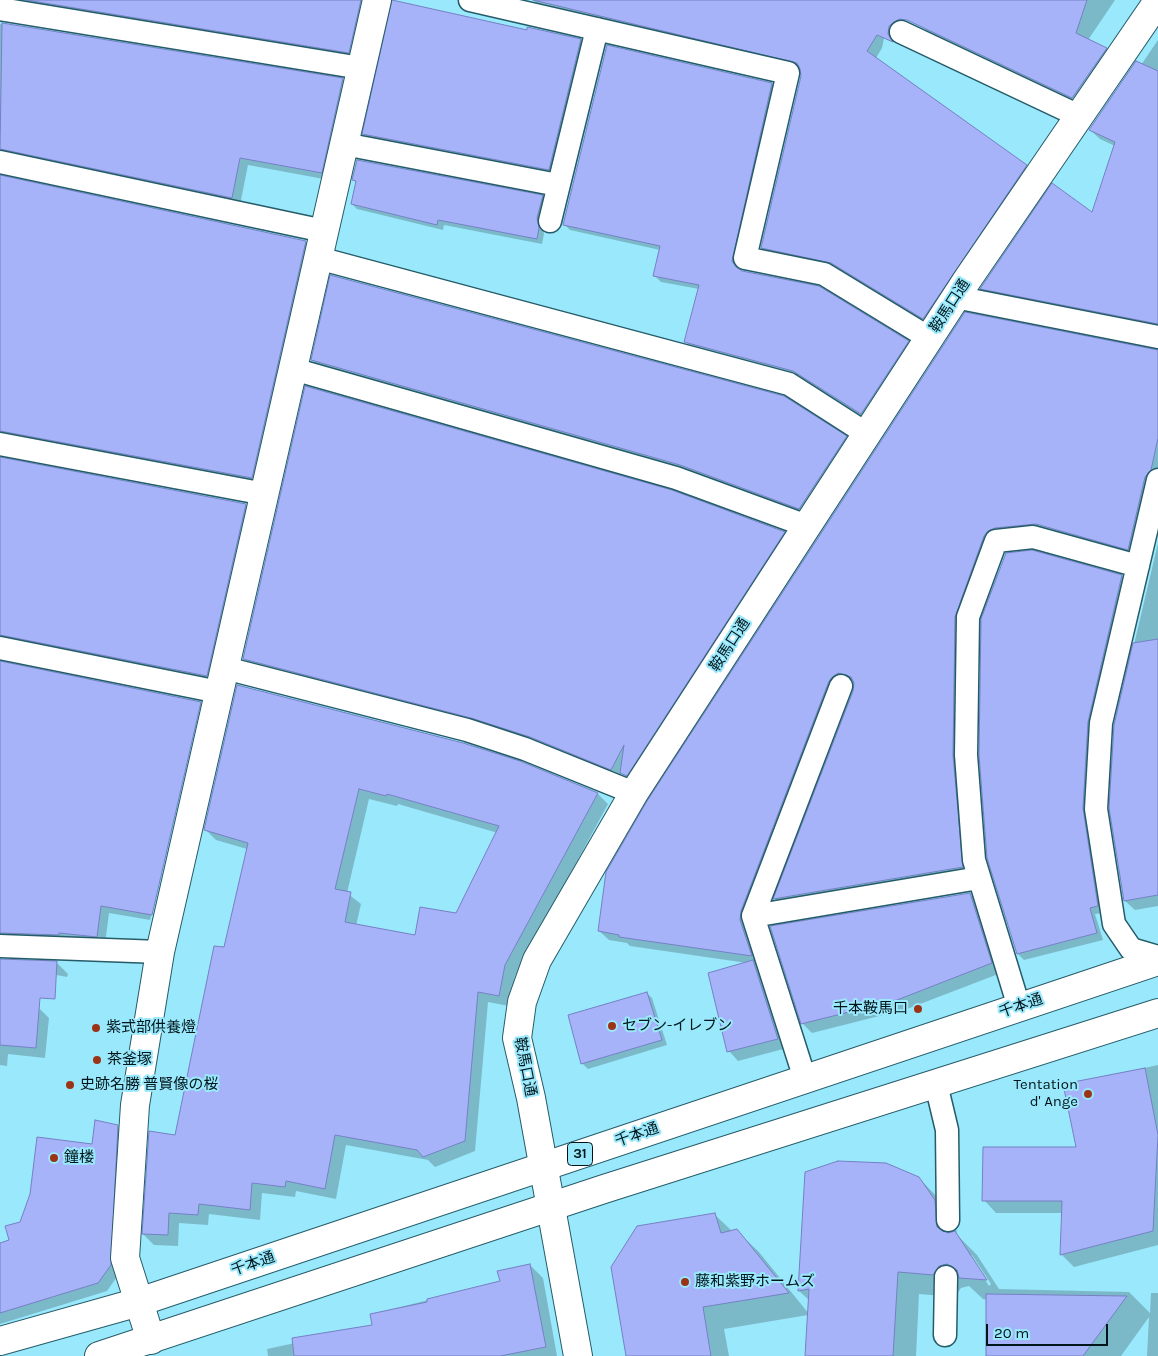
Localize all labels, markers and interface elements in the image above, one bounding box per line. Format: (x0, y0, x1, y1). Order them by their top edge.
street label: 鞍馬口通 (926, 276, 974, 336)
street label: 鞍馬口通 (706, 615, 754, 675)
street label: 千本通 (997, 990, 1045, 1022)
place label: 千本鞍馬口 (833, 1000, 908, 1018)
marker: 千本鞍馬口 (912, 1003, 924, 1015)
place label: セブン-イレブン (622, 1017, 732, 1035)
place label: 紫式部供養燈 (106, 1019, 196, 1037)
marker: セブン-イレブン (606, 1020, 618, 1032)
marker: 紫式部供養燈 (90, 1022, 102, 1034)
street label: 鞍馬口通 (510, 1036, 540, 1098)
place label: 茶釜塚 (107, 1051, 152, 1069)
marker: 茶釜塚 (91, 1054, 103, 1066)
place label: 史跡名勝 普賢像の桜 (80, 1076, 219, 1094)
place label: Tentation d' Ange (1014, 1076, 1078, 1111)
marker: 史跡名勝 普賢像の桜 (64, 1079, 76, 1091)
marker: Tentation d' Ange (1082, 1088, 1094, 1100)
street label: 千本通 (613, 1119, 661, 1151)
road number: 31 (568, 1142, 592, 1166)
place label: 鐘楼 (64, 1149, 94, 1167)
marker: 鐘楼 (48, 1152, 60, 1164)
street label: 千本通 (229, 1248, 277, 1280)
place label: 藤和紫野ホームズ (695, 1273, 815, 1291)
marker: 藤和紫野ホームズ (679, 1276, 691, 1288)
scale bar (988, 1314, 1110, 1346)
text: 20 m (994, 1324, 1029, 1342)

